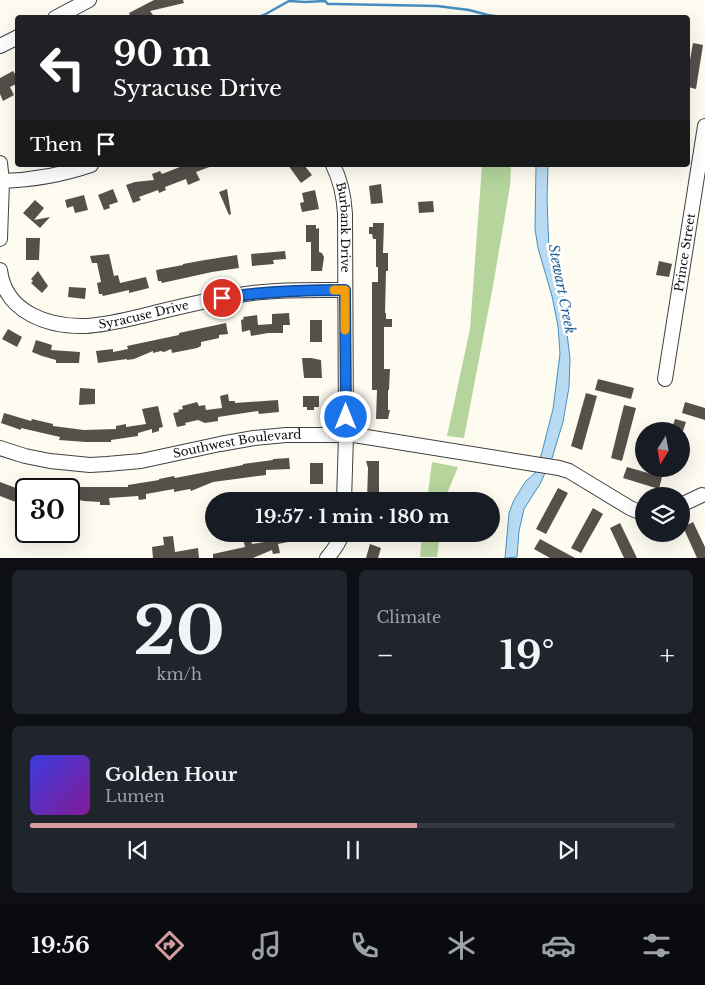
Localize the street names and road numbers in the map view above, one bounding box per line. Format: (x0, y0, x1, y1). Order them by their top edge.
street label: Burbank Drive (333, 180, 353, 273)
street label: Prince Street (671, 212, 698, 293)
street label: Syracuse Drive (97, 297, 190, 332)
street label: Southwest Boulevard (171, 427, 301, 461)

